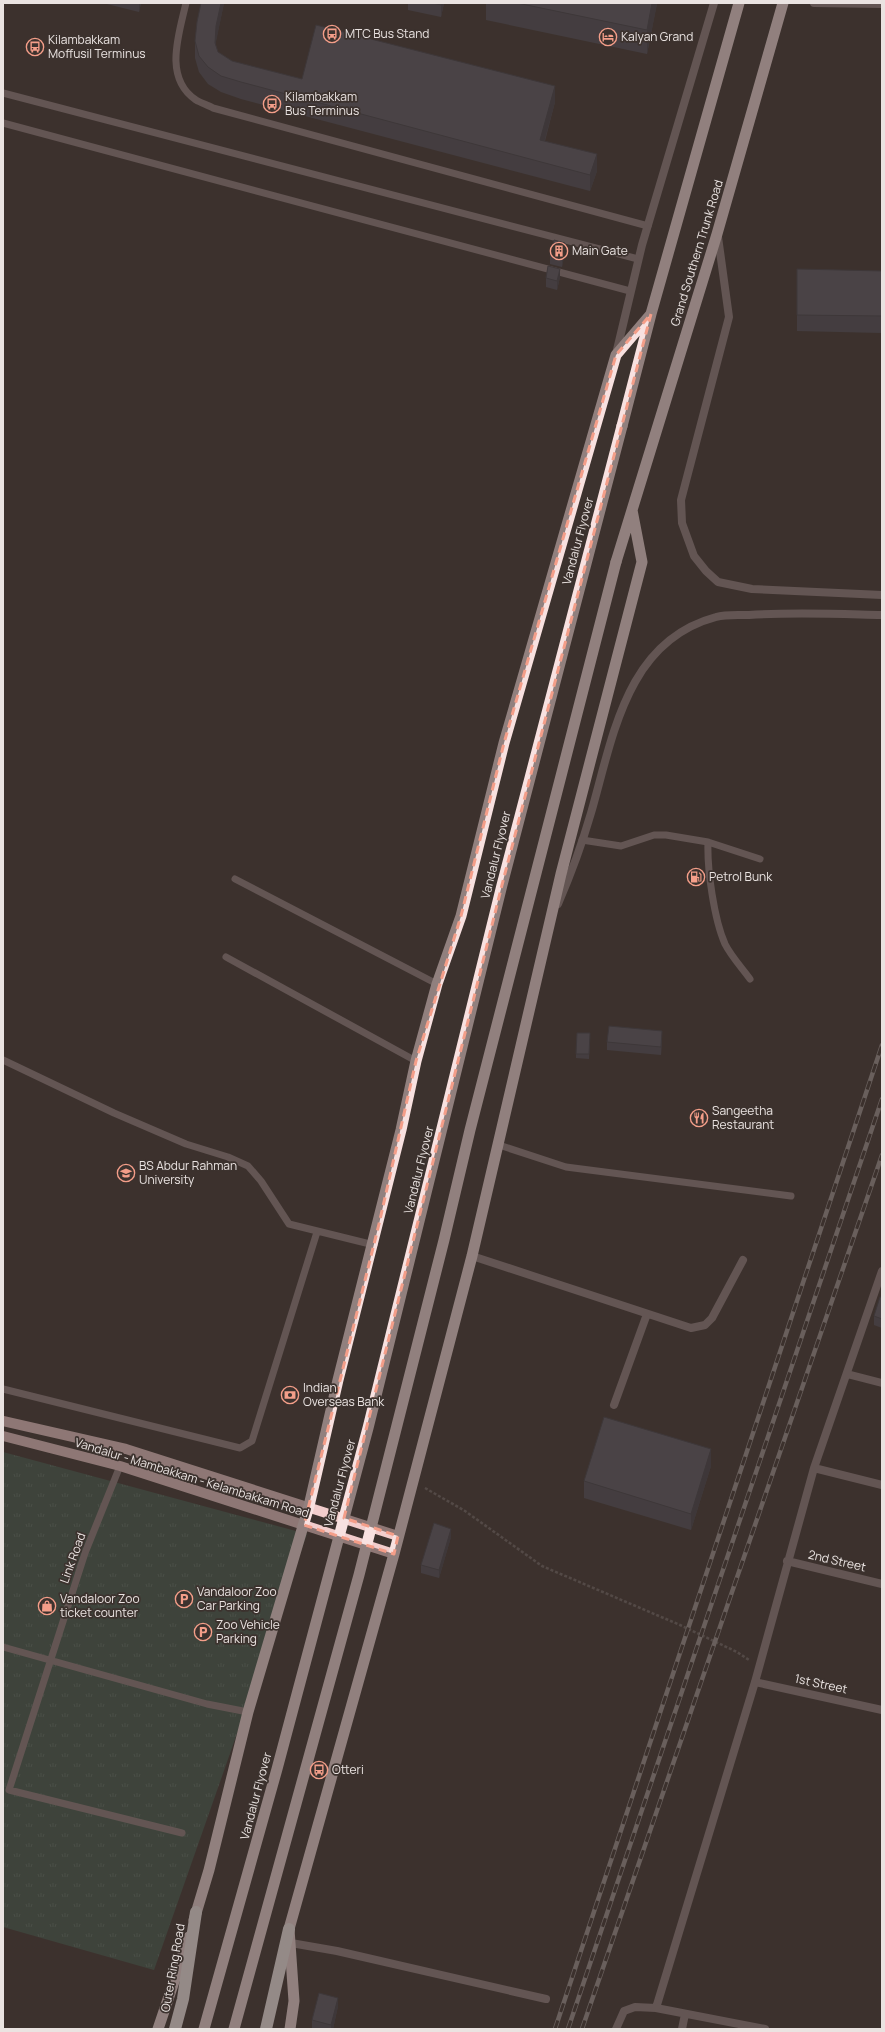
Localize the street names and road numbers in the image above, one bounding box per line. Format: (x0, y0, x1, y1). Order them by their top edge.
street label: Grand Southern Trunk Road (666, 178, 727, 328)
street label: Vandalur Flyover (558, 495, 598, 586)
street label: Vandalur Flyover (476, 809, 515, 901)
street label: Vandalur Flyover (399, 1124, 438, 1216)
street label: Vandalur - Mambakkam - Kelambakkam Road (73, 1434, 311, 1521)
street label: Vandalur Flyover (320, 1437, 360, 1528)
street label: Link Road (56, 1530, 90, 1586)
street label: 2nd Street (807, 1546, 868, 1575)
street label: 1st Street (793, 1670, 849, 1697)
street label: Vandalur Flyover (236, 1750, 276, 1841)
street label: Outer Ring Road (156, 1922, 189, 2013)

